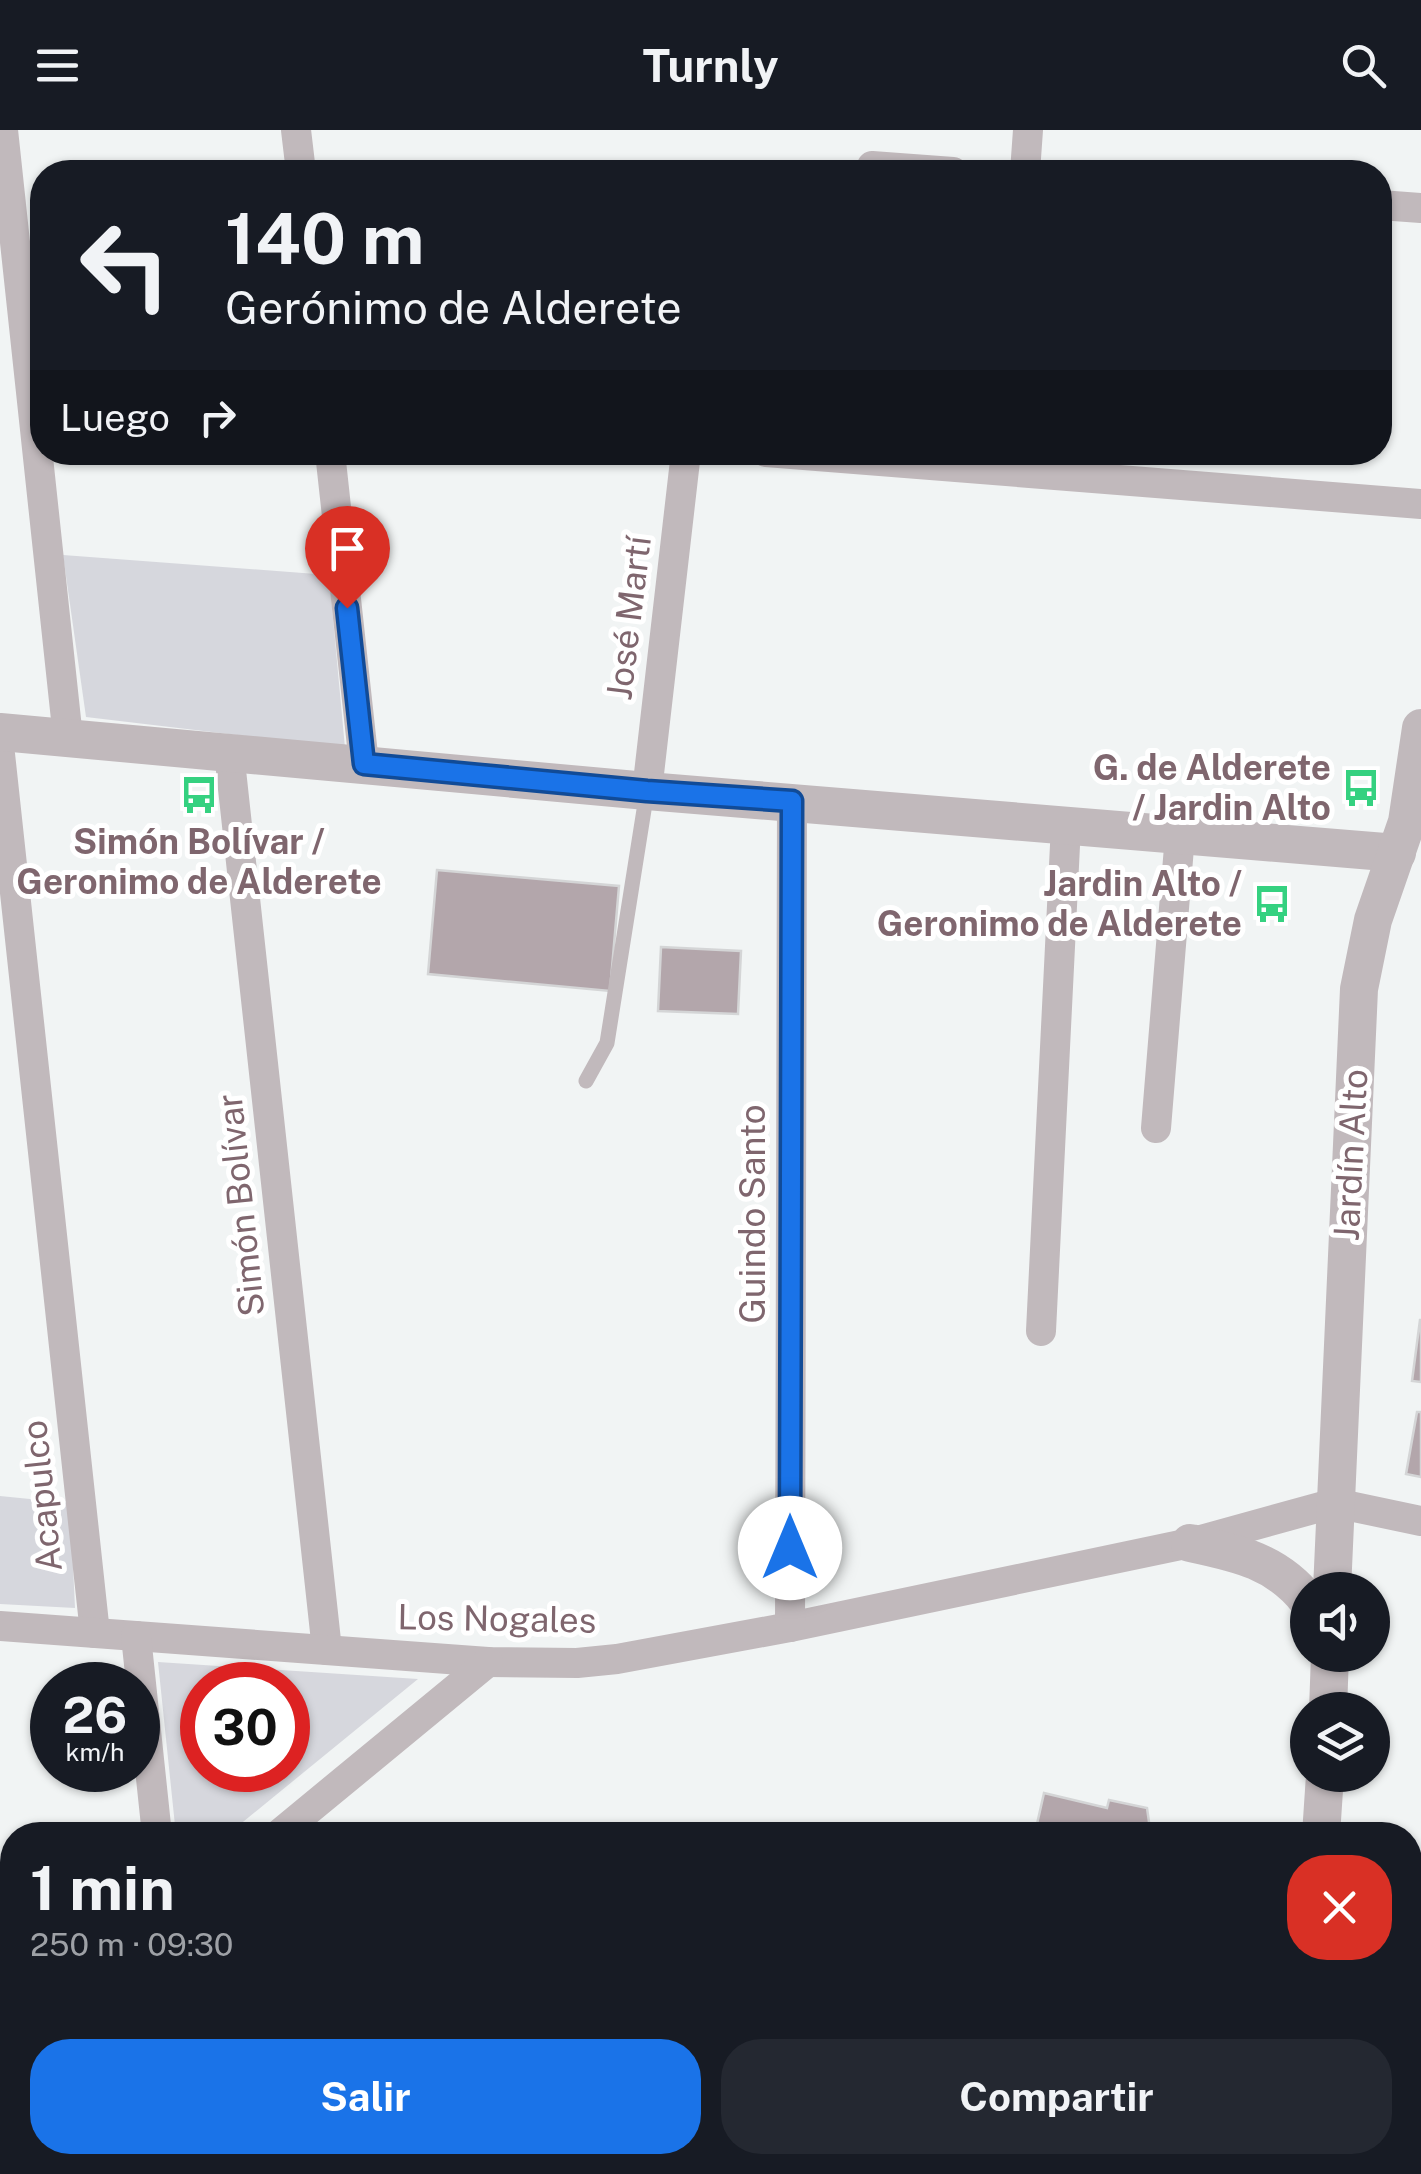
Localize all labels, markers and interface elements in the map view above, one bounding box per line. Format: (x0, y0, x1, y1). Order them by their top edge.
icon: menu (30, 38, 85, 93)
icon: search (1336, 38, 1391, 93)
text: Turnly (642, 39, 779, 92)
text: 140 m (225, 197, 424, 280)
icon: left (60, 200, 190, 330)
text: Gerónimo de Alderete (225, 281, 682, 334)
icon: right (190, 390, 245, 445)
text: Luego (60, 395, 170, 440)
pin (305, 506, 390, 609)
icon: arrive (320, 521, 375, 576)
street label: José Martí (598, 533, 659, 702)
place label: G. de Alderete / Jardin Alto (1093, 747, 1331, 828)
bus stop icon: G. de Alderete / Jardin Alto (1340, 767, 1382, 809)
bus stop icon: Simón Bolívar / Geronimo de Alderete (178, 774, 220, 816)
place label: Simón Bolívar / Geronimo de Alderete (16, 821, 382, 902)
place label: Jardin Alto / Geronimo de Alderete (877, 863, 1242, 944)
bus stop icon: Jardin Alto / Geronimo de Alderete (1251, 883, 1293, 925)
street label: Jardín Alto (1326, 1068, 1375, 1242)
street label: Simón Bolívar (208, 1092, 273, 1318)
street label: Guindo Santo (732, 1104, 773, 1324)
street label: Acapulco (13, 1418, 70, 1574)
position arrow (738, 1496, 842, 1600)
map controls (1290, 1572, 1390, 1792)
button: sound (1290, 1572, 1390, 1672)
street label: Los Nogales (397, 1596, 597, 1641)
speed limit sign: 30 (180, 1662, 310, 1792)
text: 26 (63, 1685, 127, 1744)
button: layers (1290, 1692, 1390, 1792)
text: km/h (66, 1737, 124, 1767)
text: 1 min (30, 1853, 175, 1924)
button: close (1287, 1855, 1392, 1960)
text: 250 m · 09:30 (30, 1926, 233, 1963)
button: Salir (30, 2039, 701, 2154)
button: Compartir (721, 2039, 1392, 2154)

